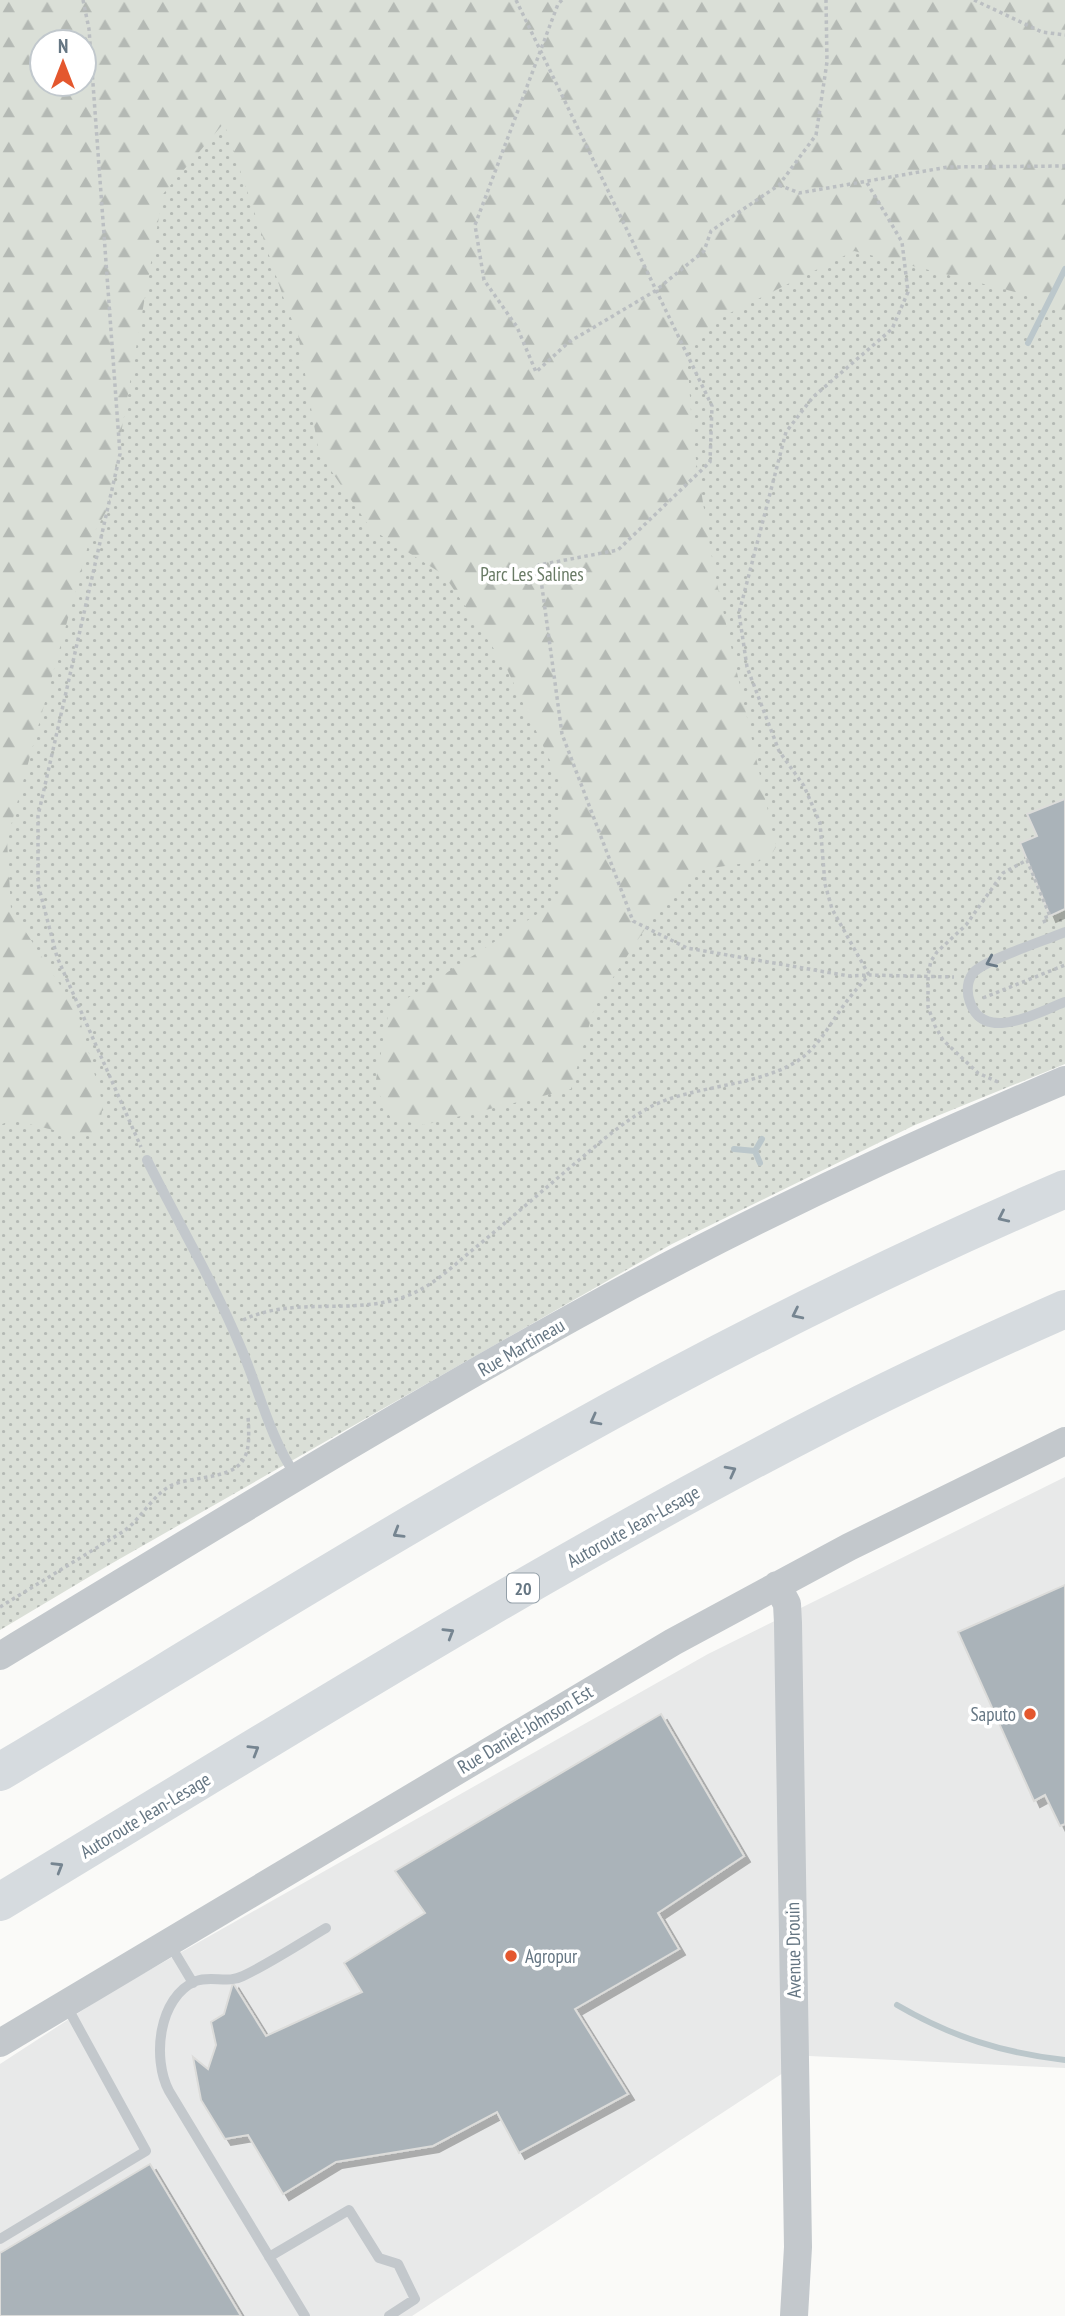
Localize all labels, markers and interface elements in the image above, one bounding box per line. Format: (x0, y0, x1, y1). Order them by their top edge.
north arrow (28, 28, 98, 98)
text: N (58, 34, 68, 58)
park label: Parc Les Salines (480, 562, 584, 586)
one-way arrow (986, 954, 999, 968)
one-way arrow (997, 1209, 1010, 1223)
one-way arrow (792, 1306, 804, 1320)
street label: Rue Martineau (473, 1313, 569, 1381)
one-way arrow (590, 1411, 603, 1425)
one-way arrow (724, 1466, 737, 1479)
street label: Autoroute Jean-Lesage (562, 1480, 704, 1572)
one-way arrow (393, 1525, 406, 1538)
road number: 20 (507, 1574, 539, 1602)
one-way arrow (441, 1628, 454, 1641)
street label: Rue Daniel-Johnson Est (453, 1679, 598, 1779)
place label: Saputo (970, 1702, 1016, 1726)
marker: Saputo (1022, 1706, 1038, 1722)
one-way arrow (246, 1745, 259, 1758)
street label: Autoroute Jean-Lesage (75, 1767, 215, 1863)
one-way arrow (51, 1862, 64, 1875)
street label: Avenue Drouin (780, 1902, 806, 1998)
place label: Agropur (525, 1944, 578, 1968)
marker: Agropur (503, 1948, 519, 1964)

